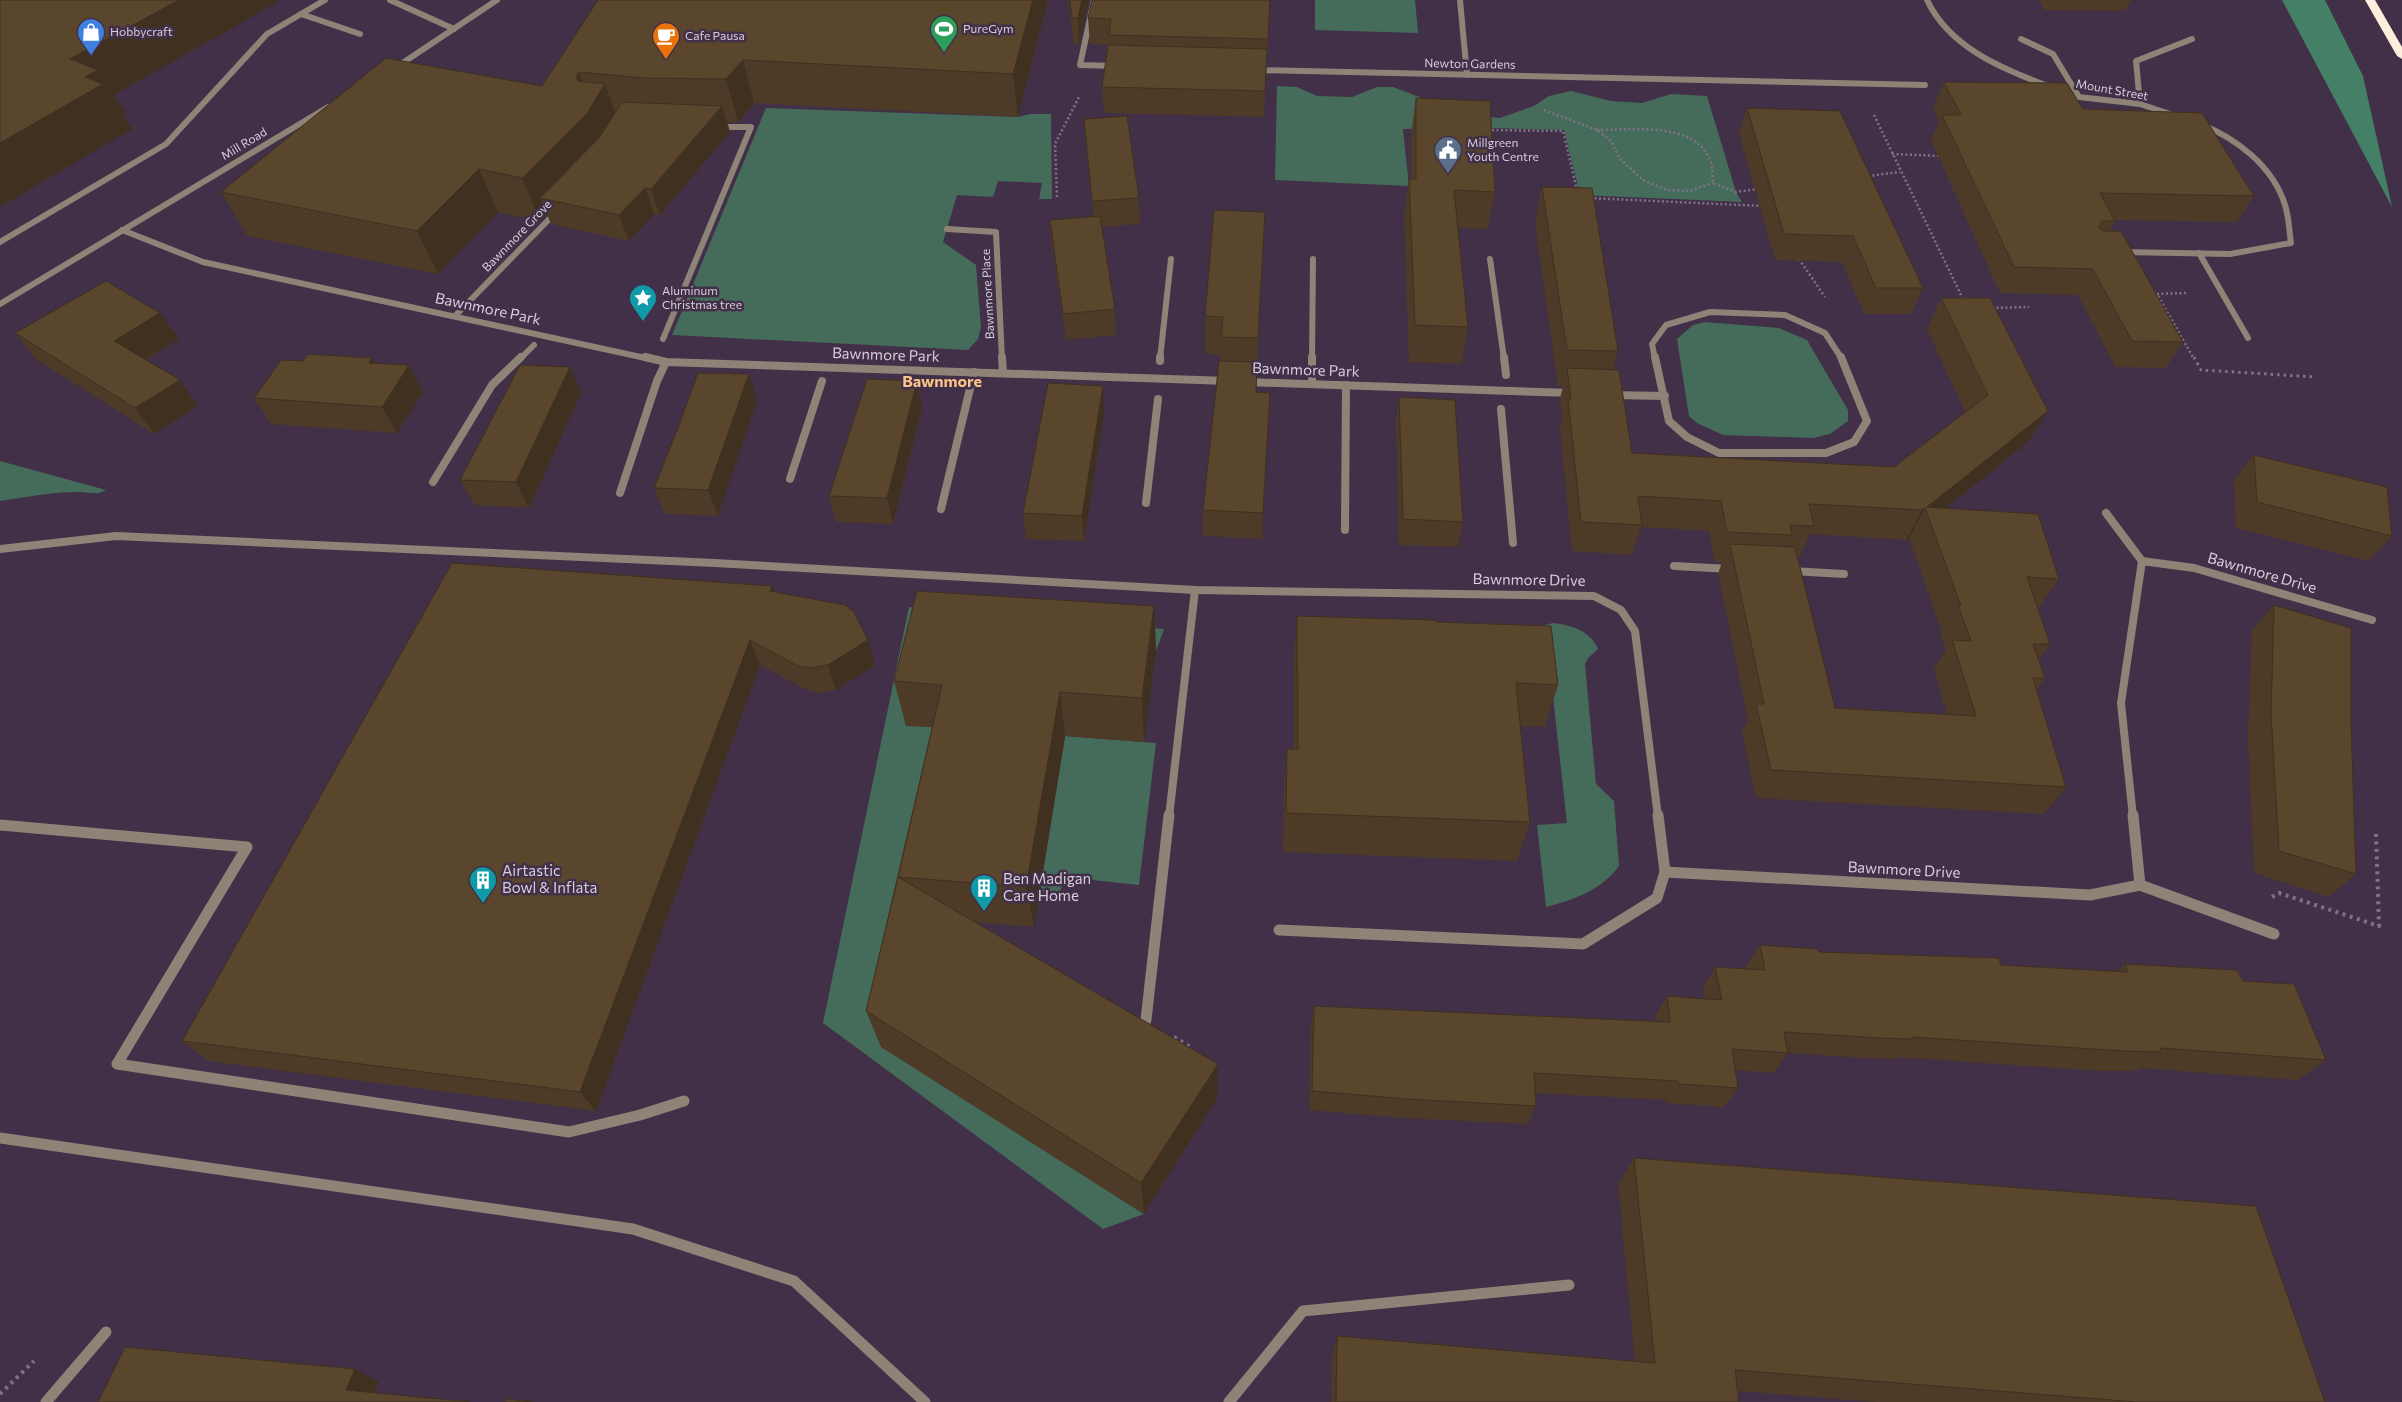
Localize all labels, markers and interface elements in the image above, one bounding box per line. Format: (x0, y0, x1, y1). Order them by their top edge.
sports icon: PureGym (929, 14, 959, 53)
shop icon: Hobbycraft (76, 17, 106, 56)
cafe icon: Cafe Pausa (651, 21, 681, 60)
place label: PureGym (963, 21, 1013, 35)
place label: Hobbycraft (110, 24, 173, 38)
place label: Cafe Pausa (685, 28, 745, 42)
street label: Newton Gardens (1424, 55, 1516, 71)
street label: Mount Street (2075, 76, 2150, 102)
street label: Mill Road (218, 124, 269, 162)
public building icon: Millgreen Youth Centre (1433, 135, 1463, 174)
place label: Millgreen Youth Centre (1467, 135, 1539, 163)
street label: Bawnmore Grove (479, 197, 554, 274)
street label: Bawnmore Place (978, 249, 996, 340)
place icon: Aluminum Christmas tree (628, 283, 658, 322)
place label: Aluminum Christmas tree (662, 283, 742, 311)
street label: Bawnmore Park (434, 288, 543, 328)
street label: Bawnmore Park (832, 343, 940, 365)
street label: Bawnmore Park (1252, 358, 1360, 380)
district label: Bawnmore (902, 371, 982, 390)
street label: Bawnmore Drive (2206, 548, 2319, 596)
street label: Bawnmore Drive (1472, 569, 1586, 589)
street label: Bawnmore Drive (1847, 857, 1961, 881)
place label: Airtastic Bowl & Inflata (502, 861, 597, 896)
building icon: Airtastic Bowl & Inflata (468, 865, 498, 904)
place label: Ben Madigan Care Home (1003, 869, 1091, 904)
building icon: Ben Madigan Care Home (969, 873, 999, 912)

